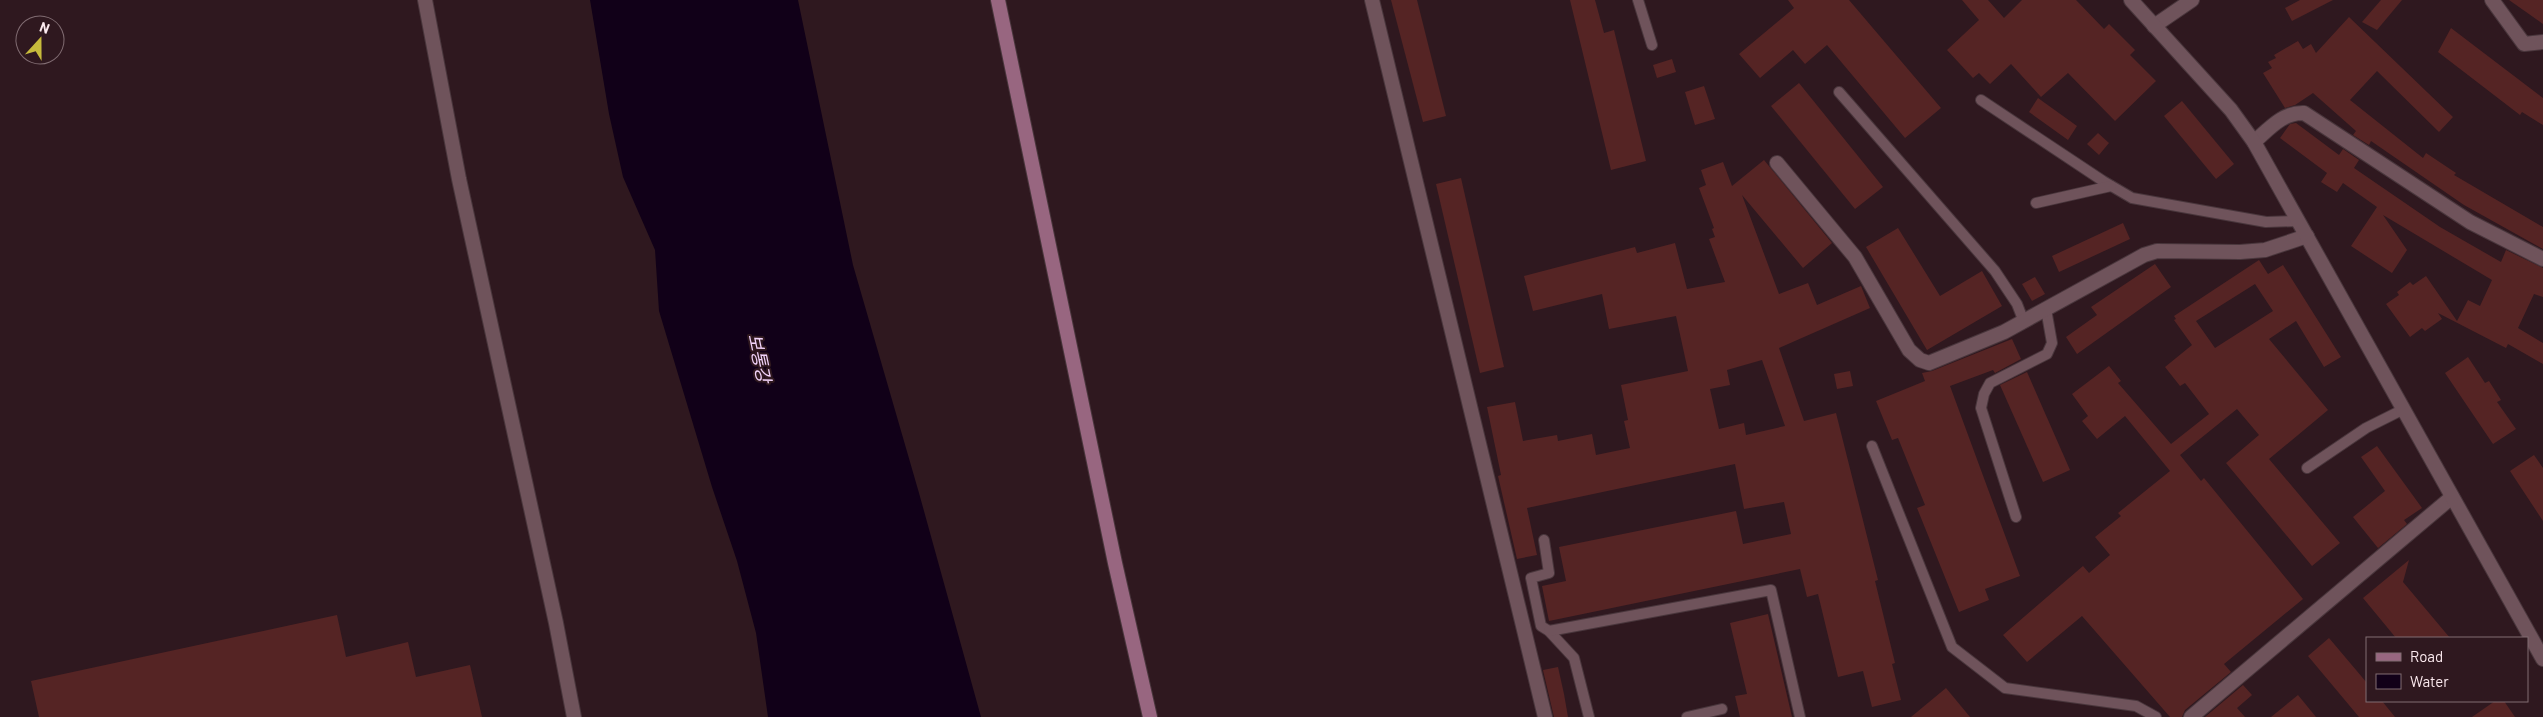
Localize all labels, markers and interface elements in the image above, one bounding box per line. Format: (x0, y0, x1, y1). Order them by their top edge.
north arrow (15, 15, 65, 65)
text: N (37, 18, 52, 37)
water label: 보통강 (744, 331, 776, 387)
legend (2366, 637, 2528, 702)
text: Road (2410, 647, 2443, 665)
text: Water (2410, 672, 2449, 690)

